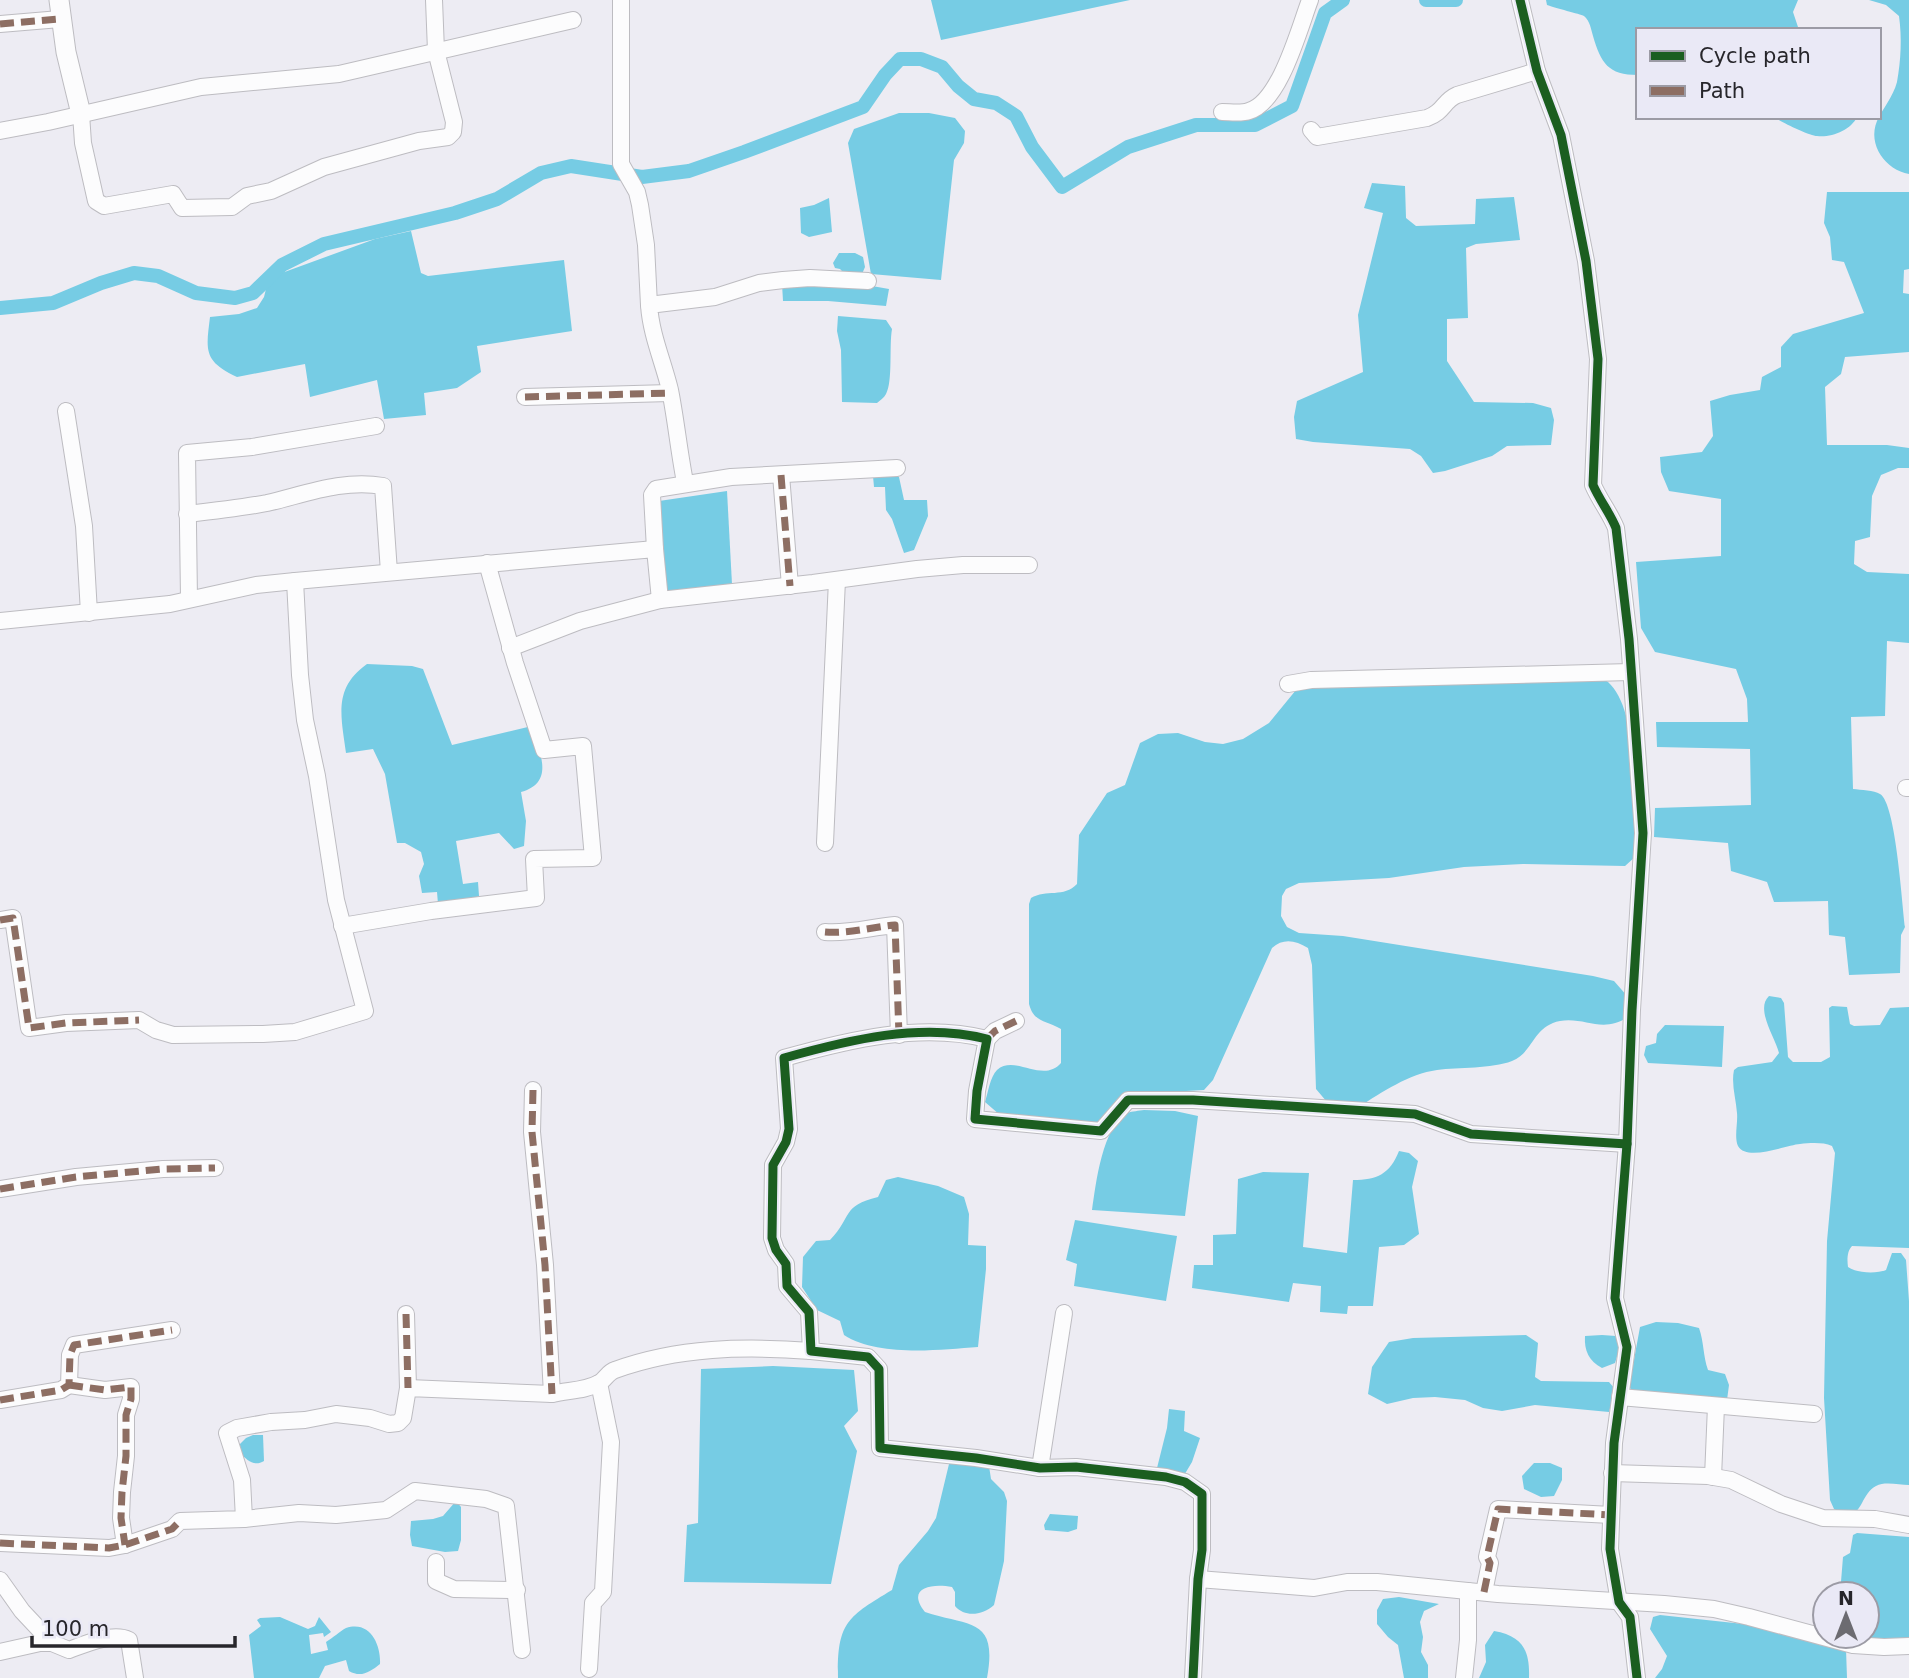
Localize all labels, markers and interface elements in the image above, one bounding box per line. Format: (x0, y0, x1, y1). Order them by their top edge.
legend (1636, 28, 1881, 119)
text: Cycle path (1699, 44, 1811, 68)
text: Path (1699, 79, 1745, 103)
north arrow (1811, 1580, 1881, 1650)
text: N (1838, 1587, 1854, 1609)
scale bar (32, 1604, 234, 1648)
text: 100 m (42, 1617, 109, 1641)

